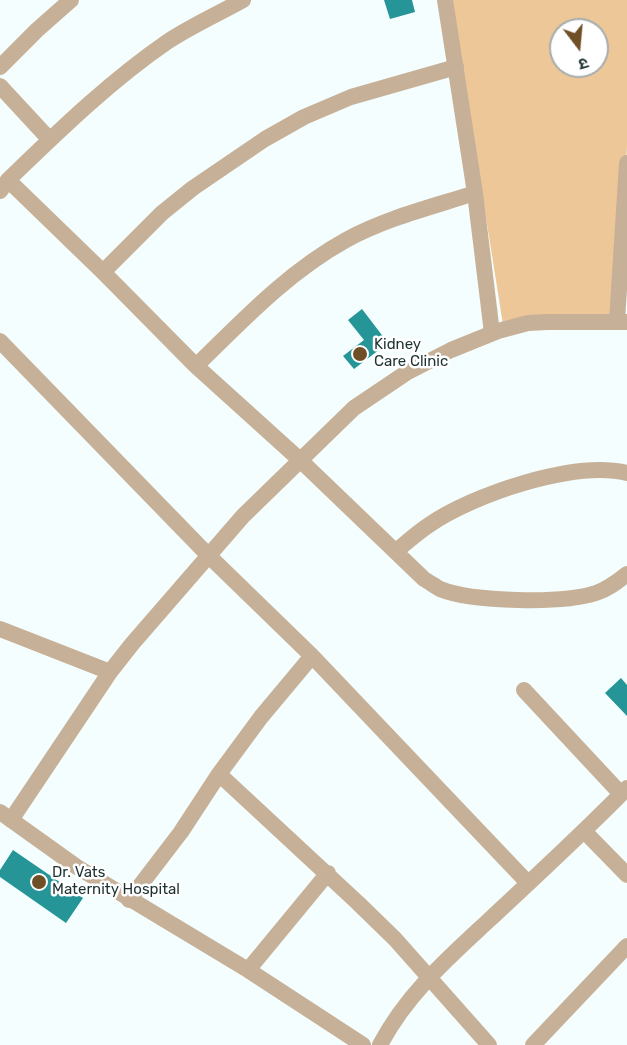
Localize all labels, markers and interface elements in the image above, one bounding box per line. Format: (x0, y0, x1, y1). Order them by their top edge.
north arrow (549, 18, 609, 78)
text: उ (576, 53, 591, 74)
place label: Kidney Care Clinic (374, 336, 448, 371)
marker: Kidney Care Clinic (351, 345, 369, 363)
place label: Dr. Vats Maternity Hospital (52, 864, 180, 899)
marker: Dr. Vats Maternity Hospital (30, 873, 48, 891)

